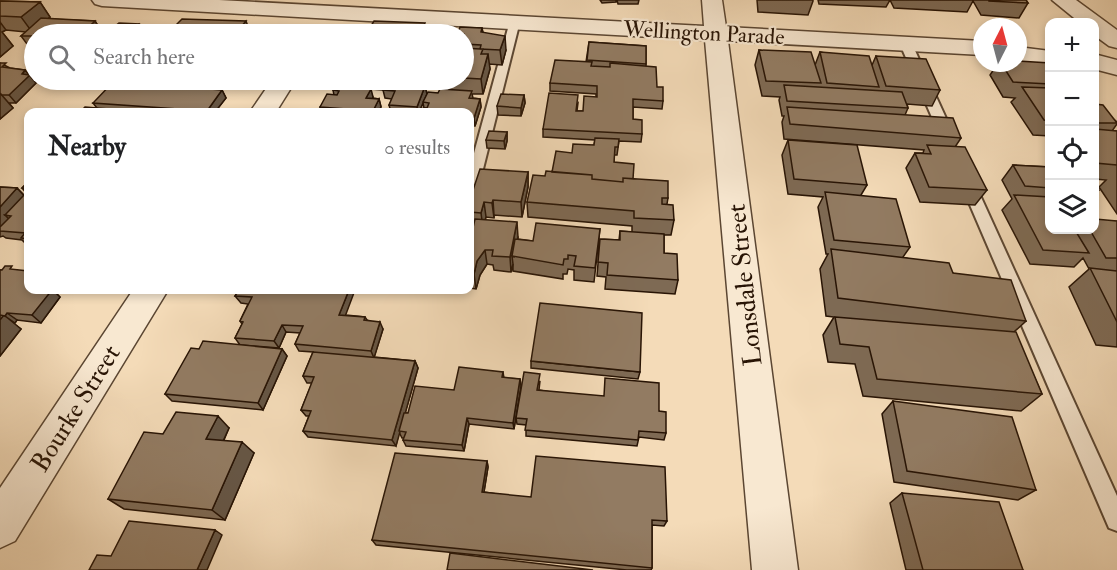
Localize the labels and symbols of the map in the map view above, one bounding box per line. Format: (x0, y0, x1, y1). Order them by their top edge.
street label: Wellington Parade (622, 15, 785, 51)
north arrow (973, 18, 1027, 72)
street label: Lonsdale Street (721, 202, 769, 368)
street label: Bourke Street (24, 339, 127, 478)

